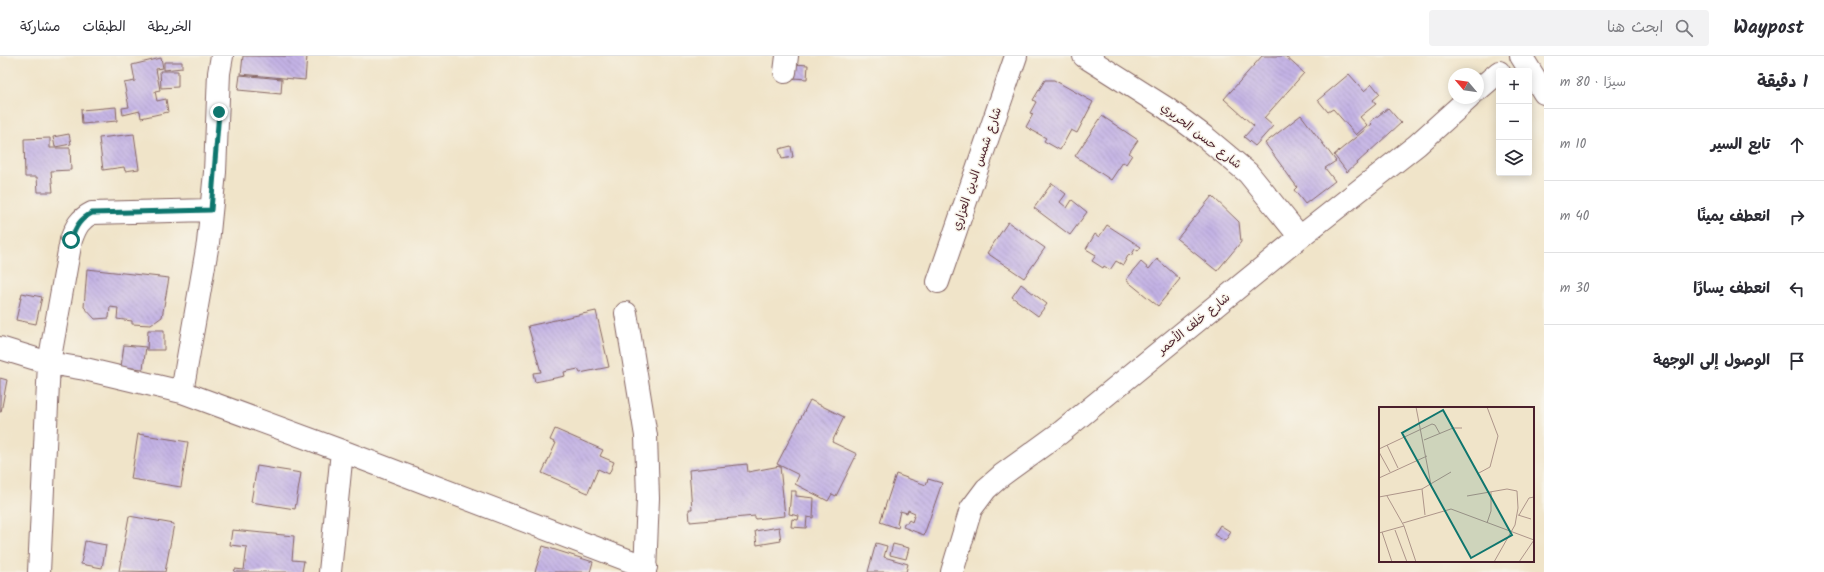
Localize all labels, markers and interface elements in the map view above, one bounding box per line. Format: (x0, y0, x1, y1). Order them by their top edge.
search box (1429, 10, 1709, 46)
text: Waypost (1733, 13, 1804, 43)
text: مشاركة (20, 16, 60, 38)
text: الطبقات (82, 16, 126, 38)
text: الخريطة (148, 16, 191, 38)
text: ابحث هنا (1607, 16, 1663, 40)
icon: search (1673, 17, 1695, 39)
north arrow (1448, 68, 1484, 104)
map controls (1496, 68, 1532, 176)
button: + (1496, 68, 1532, 104)
text: 1 دقيقة (1757, 69, 1808, 96)
text: سيرًا · 80 m (1560, 72, 1626, 93)
street label: شارع حسن الحريري (1157, 98, 1245, 174)
route end (210, 103, 228, 121)
button: − (1496, 104, 1532, 140)
street label: شارع شمس الدين العزاري (947, 105, 1007, 233)
text: تابع السير (1711, 133, 1770, 157)
text: 10 m (1560, 134, 1586, 155)
icon: ahead (1786, 134, 1808, 156)
button: layers (1496, 140, 1532, 176)
text: انعطف يمينًا (1697, 205, 1770, 229)
text: 40 m (1560, 206, 1589, 227)
icon: right (1786, 206, 1808, 228)
route start (62, 231, 80, 249)
text: انعطف يسارًا (1693, 277, 1770, 301)
text: 30 m (1560, 278, 1590, 299)
icon: left (1786, 278, 1808, 300)
street label: شارع خلف الأحمر (1153, 289, 1235, 360)
text: الوصول إلى الوجهة (1653, 349, 1770, 373)
icon: arrive (1786, 350, 1808, 372)
inset map (1379, 407, 1534, 562)

